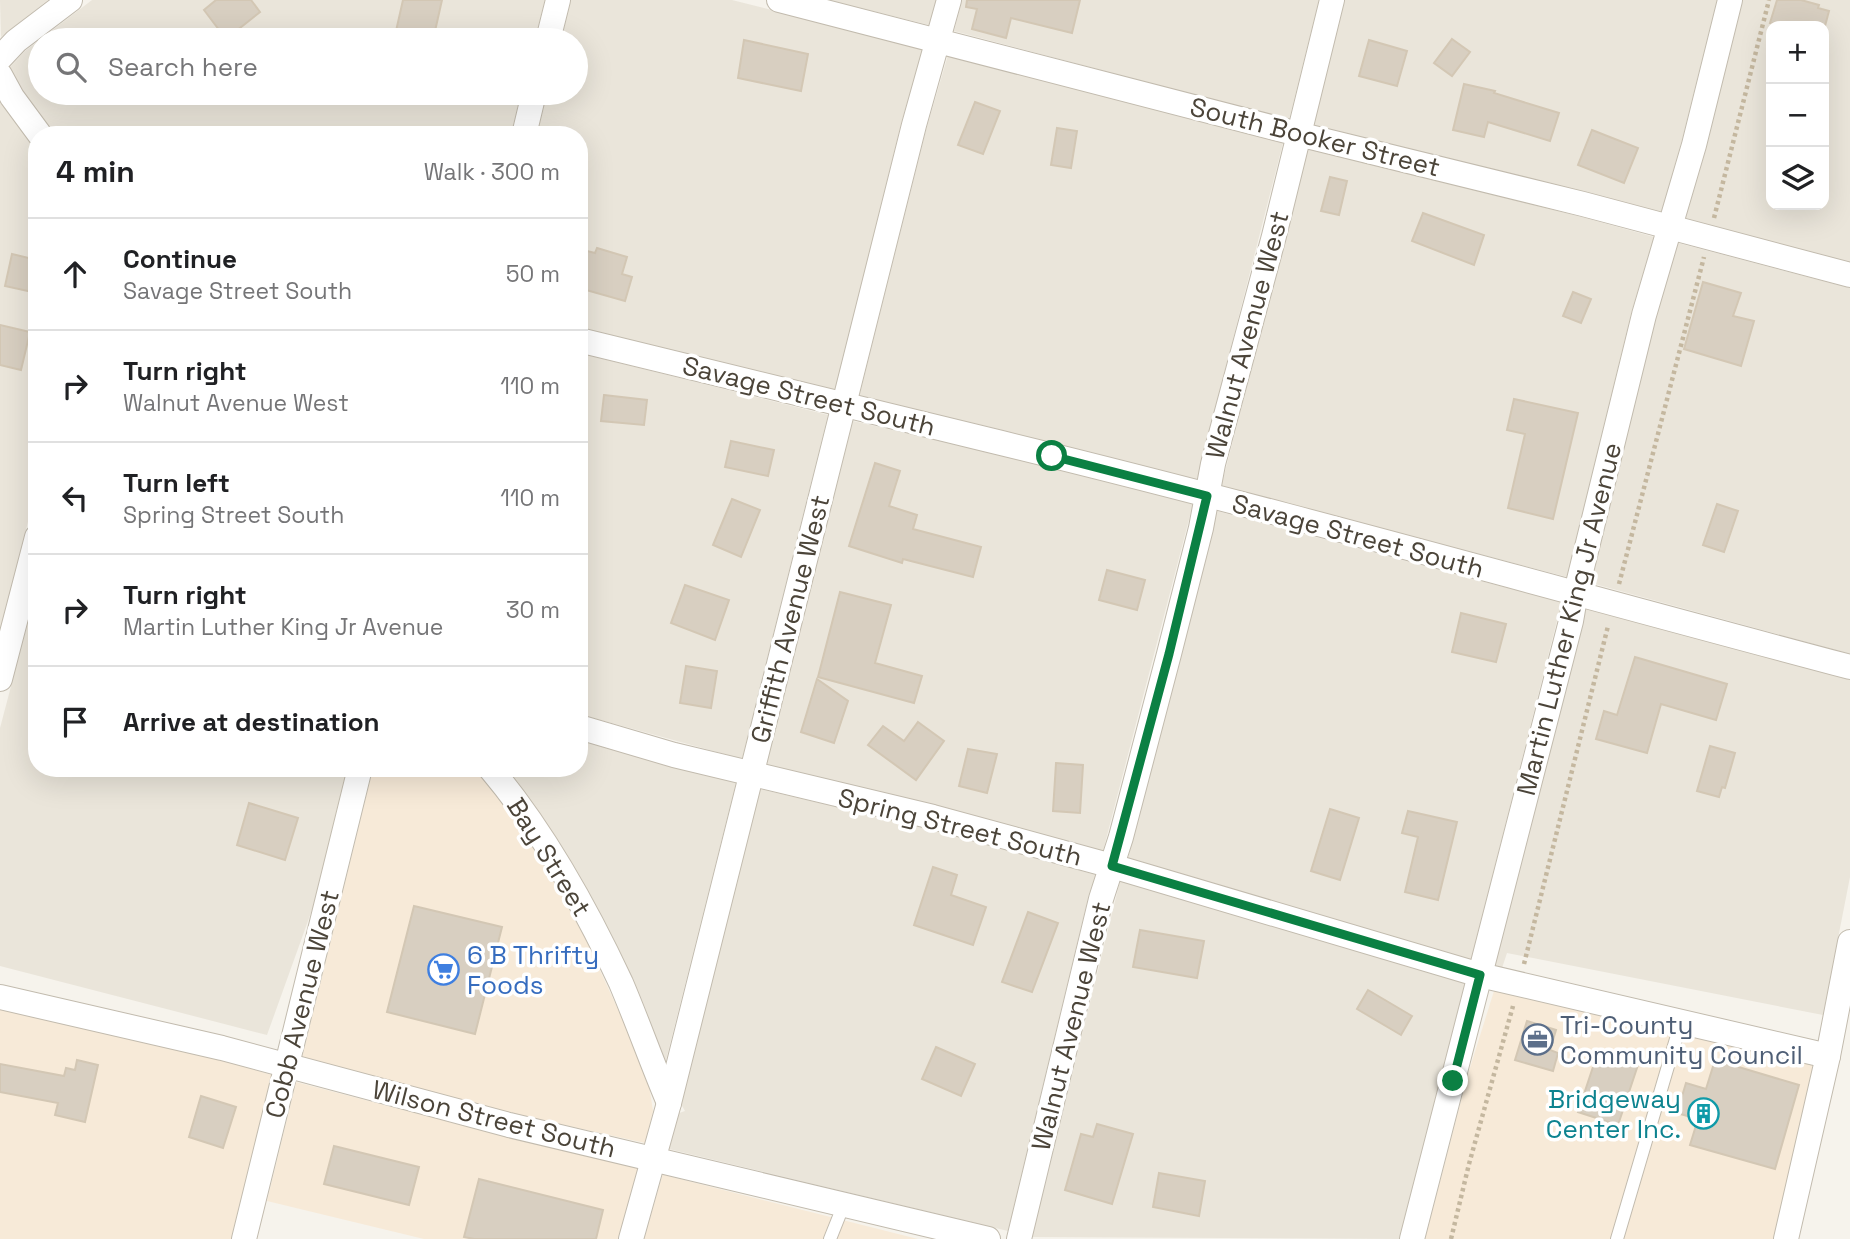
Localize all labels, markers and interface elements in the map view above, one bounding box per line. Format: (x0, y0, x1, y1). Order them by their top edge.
map controls (1766, 21, 1829, 210)
button: + (1766, 21, 1829, 84)
search box (28, 28, 588, 105)
icon: search (52, 48, 90, 86)
text: Search here (108, 50, 258, 84)
button: − (1766, 84, 1829, 147)
street label: South Booker Street (1186, 89, 1444, 185)
button: layers (1766, 147, 1829, 210)
text: 4 min (56, 152, 135, 191)
text: Walk · 300 m (424, 157, 560, 187)
street label: Walnut Avenue West (1198, 207, 1296, 463)
text: Continue (123, 242, 237, 276)
icon: ahead (56, 255, 94, 293)
text: 50 m (506, 259, 560, 289)
text: Savage Street South (123, 276, 352, 306)
street label: Savage Street South (679, 348, 939, 444)
text: Turn right (123, 354, 247, 388)
icon: right (56, 367, 94, 405)
text: 110 m (500, 371, 560, 401)
text: Walnut Avenue West (123, 388, 349, 418)
street label: Martin Luther King Jr Avenue (1509, 439, 1629, 799)
route start (1036, 440, 1067, 471)
text: Turn left (123, 466, 230, 500)
icon: left (56, 479, 94, 517)
text: 110 m (500, 483, 560, 513)
street label: Savage Street South (1228, 486, 1488, 586)
street label: Griffith Avenue West (743, 491, 837, 747)
text: Spring Street South (123, 500, 344, 530)
text: Turn right (123, 578, 247, 612)
icon: right (56, 591, 94, 629)
text: 30 m (506, 595, 560, 625)
text: Martin Luther King Jr Avenue (123, 612, 443, 642)
icon: arrive (56, 703, 94, 741)
text: Arrive at destination (123, 705, 380, 739)
street label: Spring Street South (835, 780, 1085, 874)
street label: Bay Street (499, 791, 599, 923)
street label: Cobb Avenue West (257, 886, 347, 1122)
street label: Walnut Avenue West (1024, 898, 1118, 1154)
place label: 6 B Thrifty Foods (467, 938, 599, 1002)
supermarket icon: 6 B Thrifty Foods (427, 953, 461, 987)
place label: Tri-County Community Council (1560, 1008, 1803, 1072)
office icon: Tri-County Community Council (1520, 1023, 1554, 1057)
route end (1437, 1065, 1468, 1096)
street label: Wilson Street South (369, 1072, 619, 1166)
place label: Bridgeway Center Inc. (1546, 1082, 1681, 1146)
building icon: Bridgeway Center Inc. (1687, 1097, 1721, 1131)

